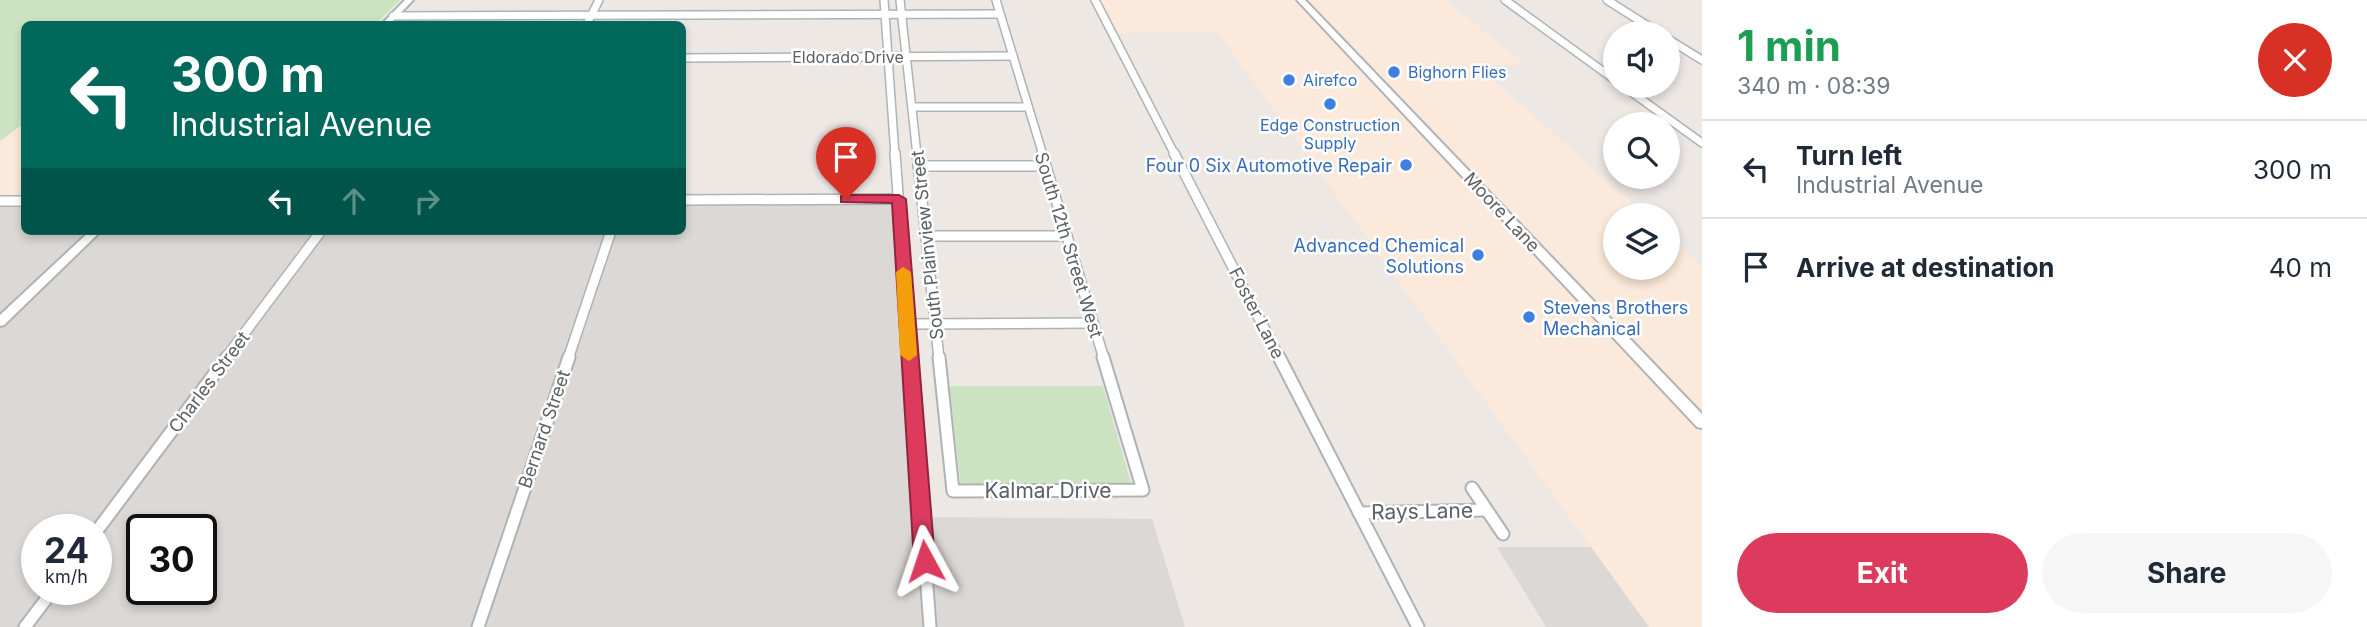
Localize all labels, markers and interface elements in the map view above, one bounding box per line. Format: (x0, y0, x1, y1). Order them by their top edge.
text: 1 min (1737, 20, 1841, 71)
map controls (1603, 21, 1680, 280)
button: sound (1603, 21, 1680, 98)
button: close (2258, 23, 2332, 97)
text: 300 m (171, 45, 325, 104)
street label: Eldorado Drive (792, 47, 904, 67)
icon: left (56, 49, 147, 140)
place label: Bighorn Flies (1408, 62, 1506, 82)
marker: Bighorn Flies (1386, 64, 1402, 80)
place label: Airefco (1303, 70, 1357, 90)
marker: Airefco (1281, 72, 1297, 88)
text: 340 m · 08:39 (1737, 72, 1891, 100)
marker: Edge Construction Supply (1322, 96, 1338, 112)
text: Industrial Avenue (171, 105, 432, 144)
button: search (1603, 112, 1680, 189)
place label: Edge Construction Supply (1260, 115, 1400, 153)
pin (816, 127, 876, 199)
icon: arrive (827, 138, 865, 176)
text: Turn left (1796, 140, 1902, 171)
street label: South Plainview Street (907, 149, 947, 341)
street label: South 12th Street West (1031, 150, 1107, 340)
icon: left (1737, 150, 1775, 188)
text: 300 m (2253, 154, 2332, 185)
place label: Four 0 Six Automotive Repair (1146, 155, 1392, 176)
marker: Four 0 Six Automotive Repair (1398, 157, 1414, 173)
street label: Moore Lane (1460, 168, 1544, 256)
text: Industrial Avenue (1796, 171, 1983, 199)
icon: left (262, 182, 300, 220)
icon: ahead (335, 182, 373, 220)
icon: right (408, 182, 446, 220)
button: layers (1603, 203, 1680, 280)
place label: Advanced Chemical Solutions (1294, 235, 1464, 277)
marker: Advanced Chemical Solutions (1470, 247, 1486, 263)
icon: arrive (1737, 248, 1775, 286)
text: Arrive at destination (1796, 252, 2055, 283)
text: 40 m (2269, 252, 2332, 283)
street label: Foster Lane (1225, 264, 1289, 362)
place label: Stevens Brothers Mechanical (1543, 297, 1688, 339)
marker: Stevens Brothers Mechanical (1521, 309, 1537, 325)
street label: Charles Street (164, 327, 254, 437)
street label: Bernard Street (514, 367, 574, 491)
street label: Kalmar Drive (984, 478, 1112, 503)
street label: Rays Lane (1371, 498, 1473, 524)
speed limit sign: 30 (126, 514, 217, 605)
position arrow (888, 524, 962, 598)
text: 24 (44, 529, 89, 571)
button: Exit (1737, 533, 2028, 613)
button: Share (2042, 533, 2332, 613)
text: km/h (45, 566, 88, 587)

